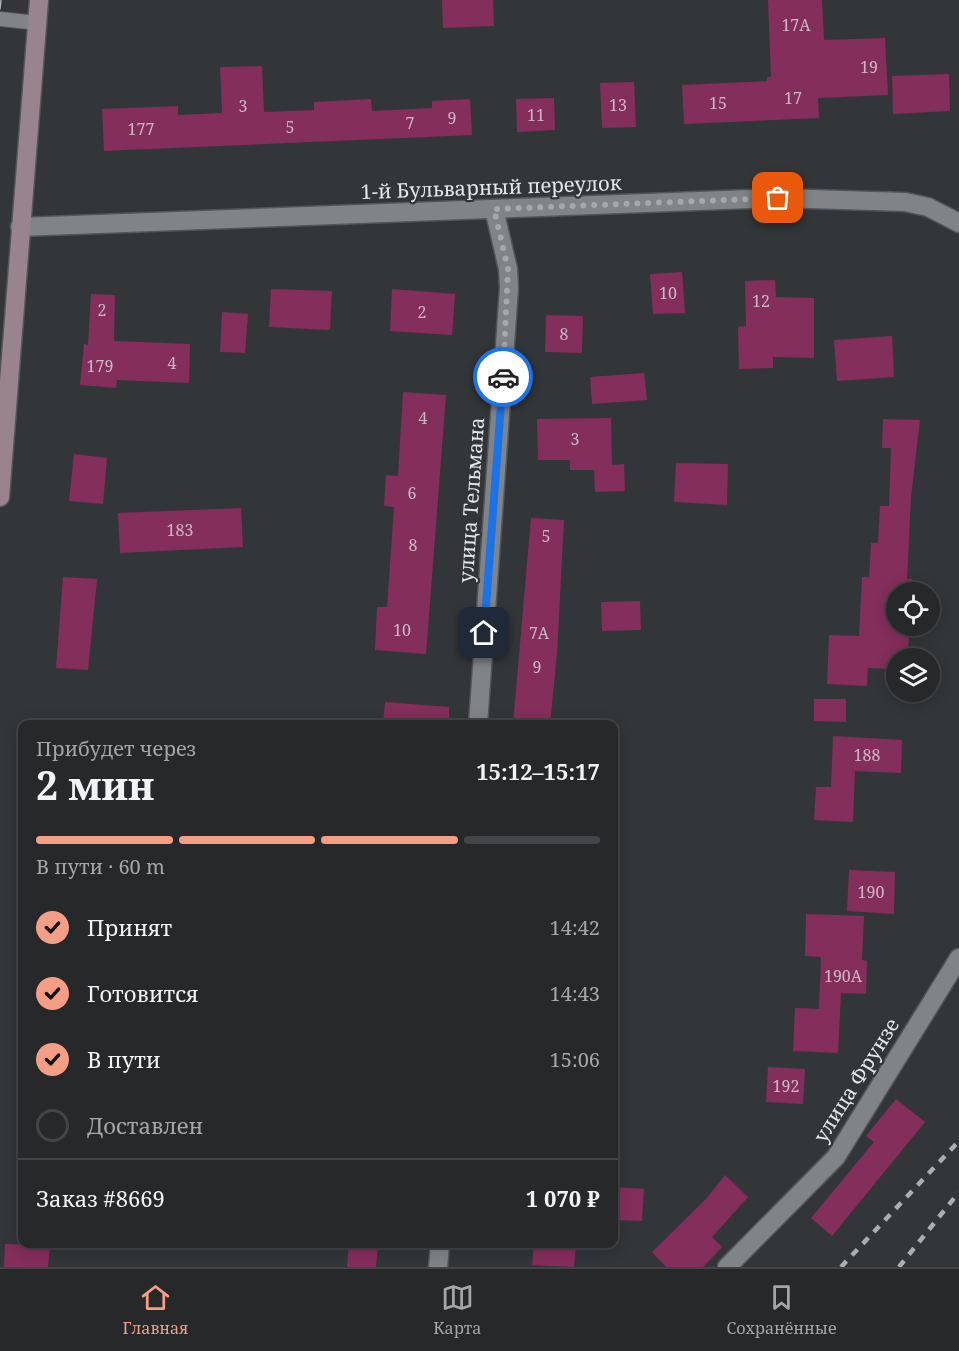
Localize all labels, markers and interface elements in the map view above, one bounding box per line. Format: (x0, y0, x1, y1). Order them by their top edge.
house number: 17А (781, 14, 811, 36)
house number: 19 (860, 56, 878, 78)
house number: 17 (784, 87, 802, 109)
house number: 15 (709, 92, 727, 114)
house number: 13 (609, 94, 627, 116)
house number: 3 (239, 95, 248, 117)
house number: 11 (527, 104, 545, 126)
house number: 9 (448, 107, 456, 129)
house number: 7 (406, 112, 415, 134)
house number: 5 (286, 116, 294, 138)
house number: 177 (128, 118, 154, 140)
street label: 1-й Бульварный переулок (360, 169, 622, 205)
pin (752, 172, 803, 223)
icon: bag (761, 181, 794, 214)
house number: 10 (659, 282, 677, 304)
house number: 12 (752, 290, 770, 312)
house number: 2 (98, 299, 106, 321)
house number: 2 (418, 301, 426, 323)
house number: 8 (560, 323, 569, 345)
courier (473, 347, 533, 407)
house number: 4 (168, 352, 177, 374)
house number: 179 (87, 355, 113, 377)
icon: car (487, 361, 520, 394)
house number: 4 (419, 407, 428, 429)
street label: улица Тельмана (452, 416, 490, 584)
house number: 3 (571, 428, 580, 450)
house number: 6 (408, 482, 417, 504)
house number: 183 (167, 519, 193, 541)
house number: 5 (542, 525, 550, 547)
house number: 8 (409, 534, 418, 556)
map controls (886, 582, 940, 702)
button: locate (886, 582, 940, 636)
pin (458, 607, 509, 658)
icon: home (467, 616, 500, 649)
house number: 10 (393, 619, 411, 641)
house number: 7А (529, 622, 550, 644)
button: layers (886, 648, 940, 702)
house number: 9 (533, 656, 541, 678)
text: Прибудет через (36, 735, 196, 762)
house number: 188 (854, 744, 880, 766)
text: 15:12–15:17 (476, 756, 600, 786)
text: 2 мин (36, 758, 154, 811)
text: В пути · 60 m (36, 853, 165, 880)
house number: 190 (858, 881, 884, 903)
icon: check (36, 911, 69, 944)
text: Принят (87, 912, 172, 942)
text: 14:42 (550, 914, 600, 941)
house number: 190А (824, 965, 863, 987)
icon: check (36, 977, 69, 1010)
text: Готовится (87, 978, 199, 1008)
text: 14:43 (550, 980, 600, 1007)
street label: улица Фрунзе (807, 1013, 905, 1147)
icon: check (36, 1043, 69, 1076)
text: В пути (87, 1044, 161, 1074)
text: 15:06 (550, 1046, 600, 1073)
house number: 192 (773, 1075, 799, 1097)
text: Доставлен (87, 1110, 203, 1140)
text: Заказ #8669 (36, 1183, 165, 1213)
text: 1 070 ₽ (526, 1183, 600, 1213)
tab: Главная (123, 1281, 188, 1339)
tab: Карта (433, 1281, 481, 1339)
tab: Сохранённые (726, 1281, 836, 1339)

